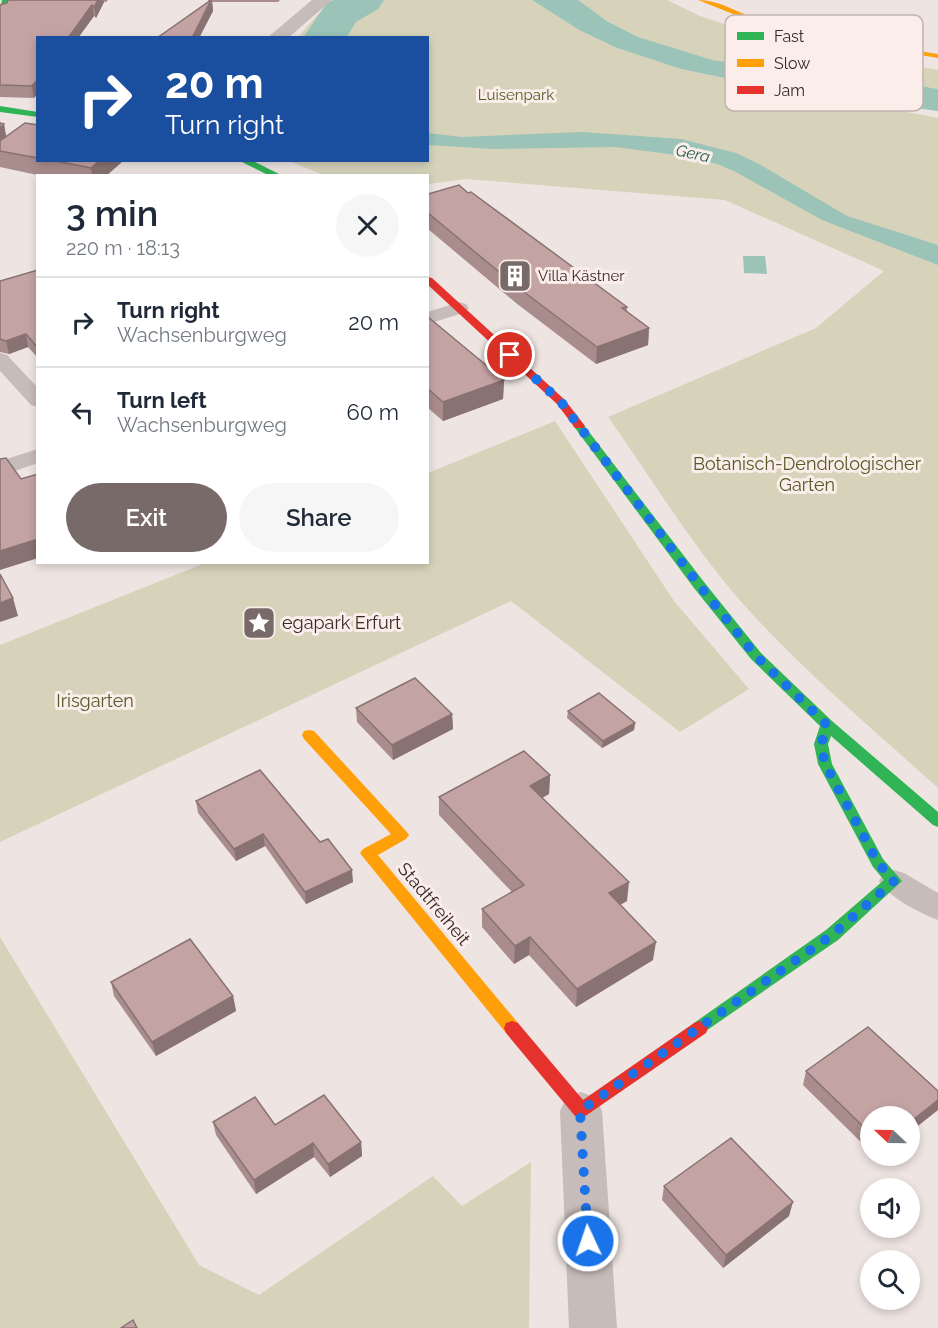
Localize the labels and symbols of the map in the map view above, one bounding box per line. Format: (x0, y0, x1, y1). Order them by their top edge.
legend (725, 15, 923, 111)
text: Fast (774, 27, 805, 46)
text: Slow (774, 54, 810, 73)
text: Jam (774, 81, 805, 100)
park label: Luisenpark (478, 86, 554, 104)
water label: Gera (674, 141, 712, 166)
building icon: Villa Kästner (497, 258, 533, 294)
place label: Villa Kästner (538, 267, 625, 285)
pin (484, 329, 535, 380)
park label: Botanisch-Dendrologischer Garten (693, 453, 922, 495)
place icon: egapark Erfurt (241, 605, 277, 641)
place label: egapark Erfurt (282, 612, 401, 633)
park label: Irisgarten (56, 690, 134, 711)
street label: Stadtfreiheit (394, 858, 475, 949)
north arrow (860, 1106, 920, 1166)
position arrow (556, 1209, 620, 1273)

